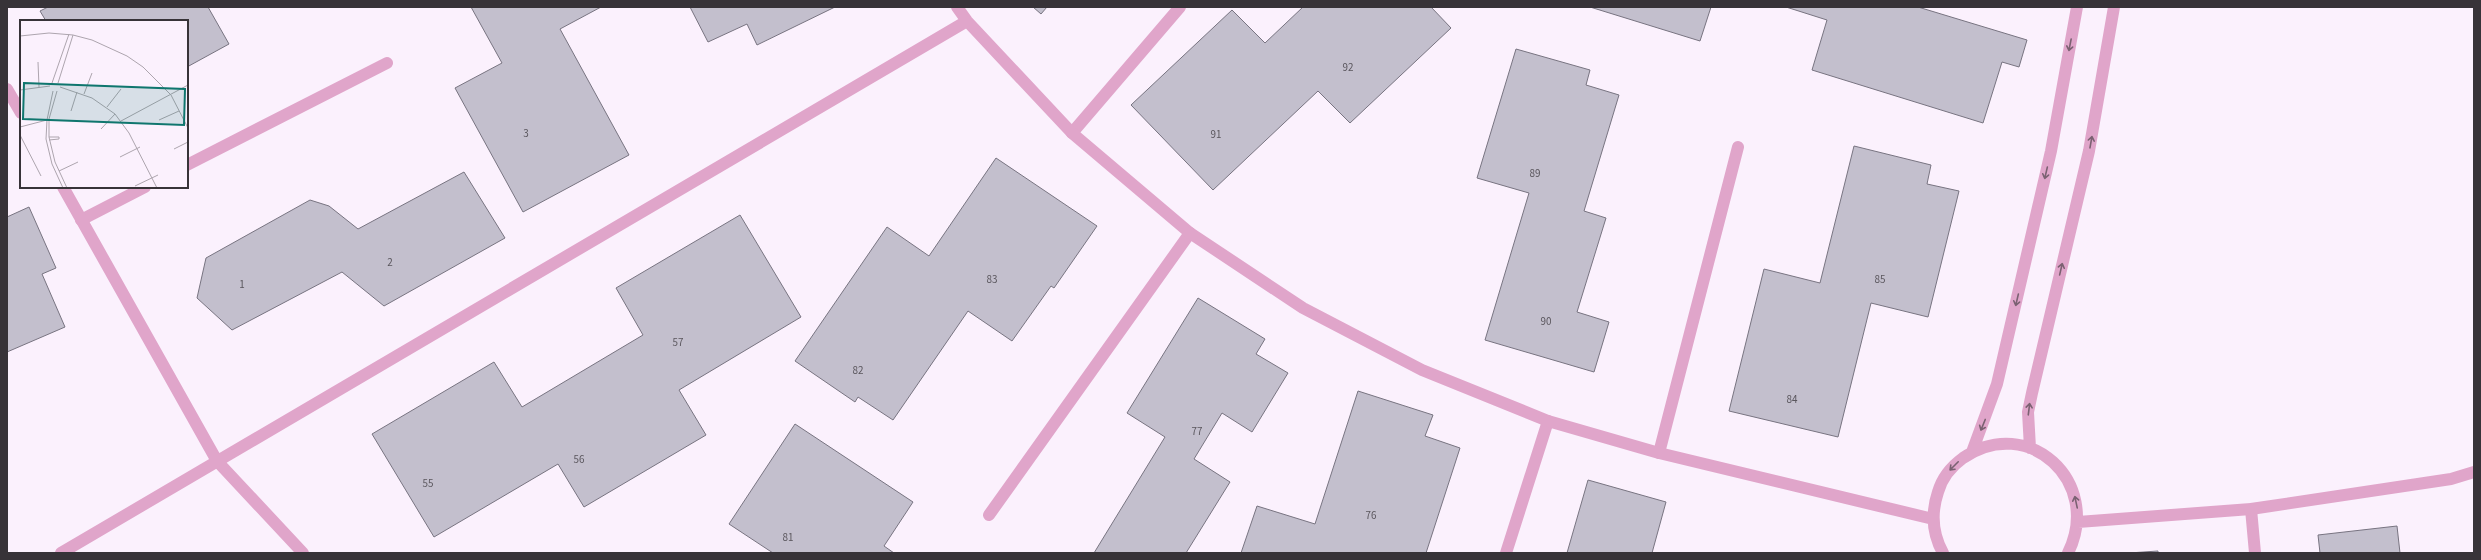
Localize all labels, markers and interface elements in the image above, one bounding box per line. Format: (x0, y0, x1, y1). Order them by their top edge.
inset map (20, 20, 188, 188)
one-way arrow (2066, 39, 2074, 52)
house number: 92 (1343, 60, 1353, 75)
house number: 3 (523, 126, 529, 141)
house number: 91 (1211, 127, 1221, 142)
one-way arrow (2087, 136, 2095, 149)
house number: 89 (1530, 166, 1540, 181)
one-way arrow (2041, 166, 2049, 179)
house number: 2 (387, 255, 393, 270)
one-way arrow (2058, 263, 2066, 276)
house number: 83 (987, 272, 997, 287)
house number: 85 (1875, 272, 1885, 287)
house number: 1 (239, 277, 245, 292)
one-way arrow (2012, 293, 2020, 306)
house number: 90 (1541, 314, 1551, 329)
house number: 57 (673, 335, 683, 350)
house number: 82 (853, 363, 863, 378)
house number: 84 (1787, 392, 1798, 407)
one-way arrow (2025, 403, 2033, 416)
one-way arrow (1979, 419, 1987, 431)
house number: 77 (1192, 424, 1202, 439)
house number: 56 (574, 452, 585, 467)
one-way arrow (1949, 461, 1959, 471)
house number: 55 (423, 476, 433, 491)
one-way arrow (2072, 496, 2080, 509)
house number: 76 (1366, 508, 1377, 523)
house number: 81 (783, 530, 793, 545)

